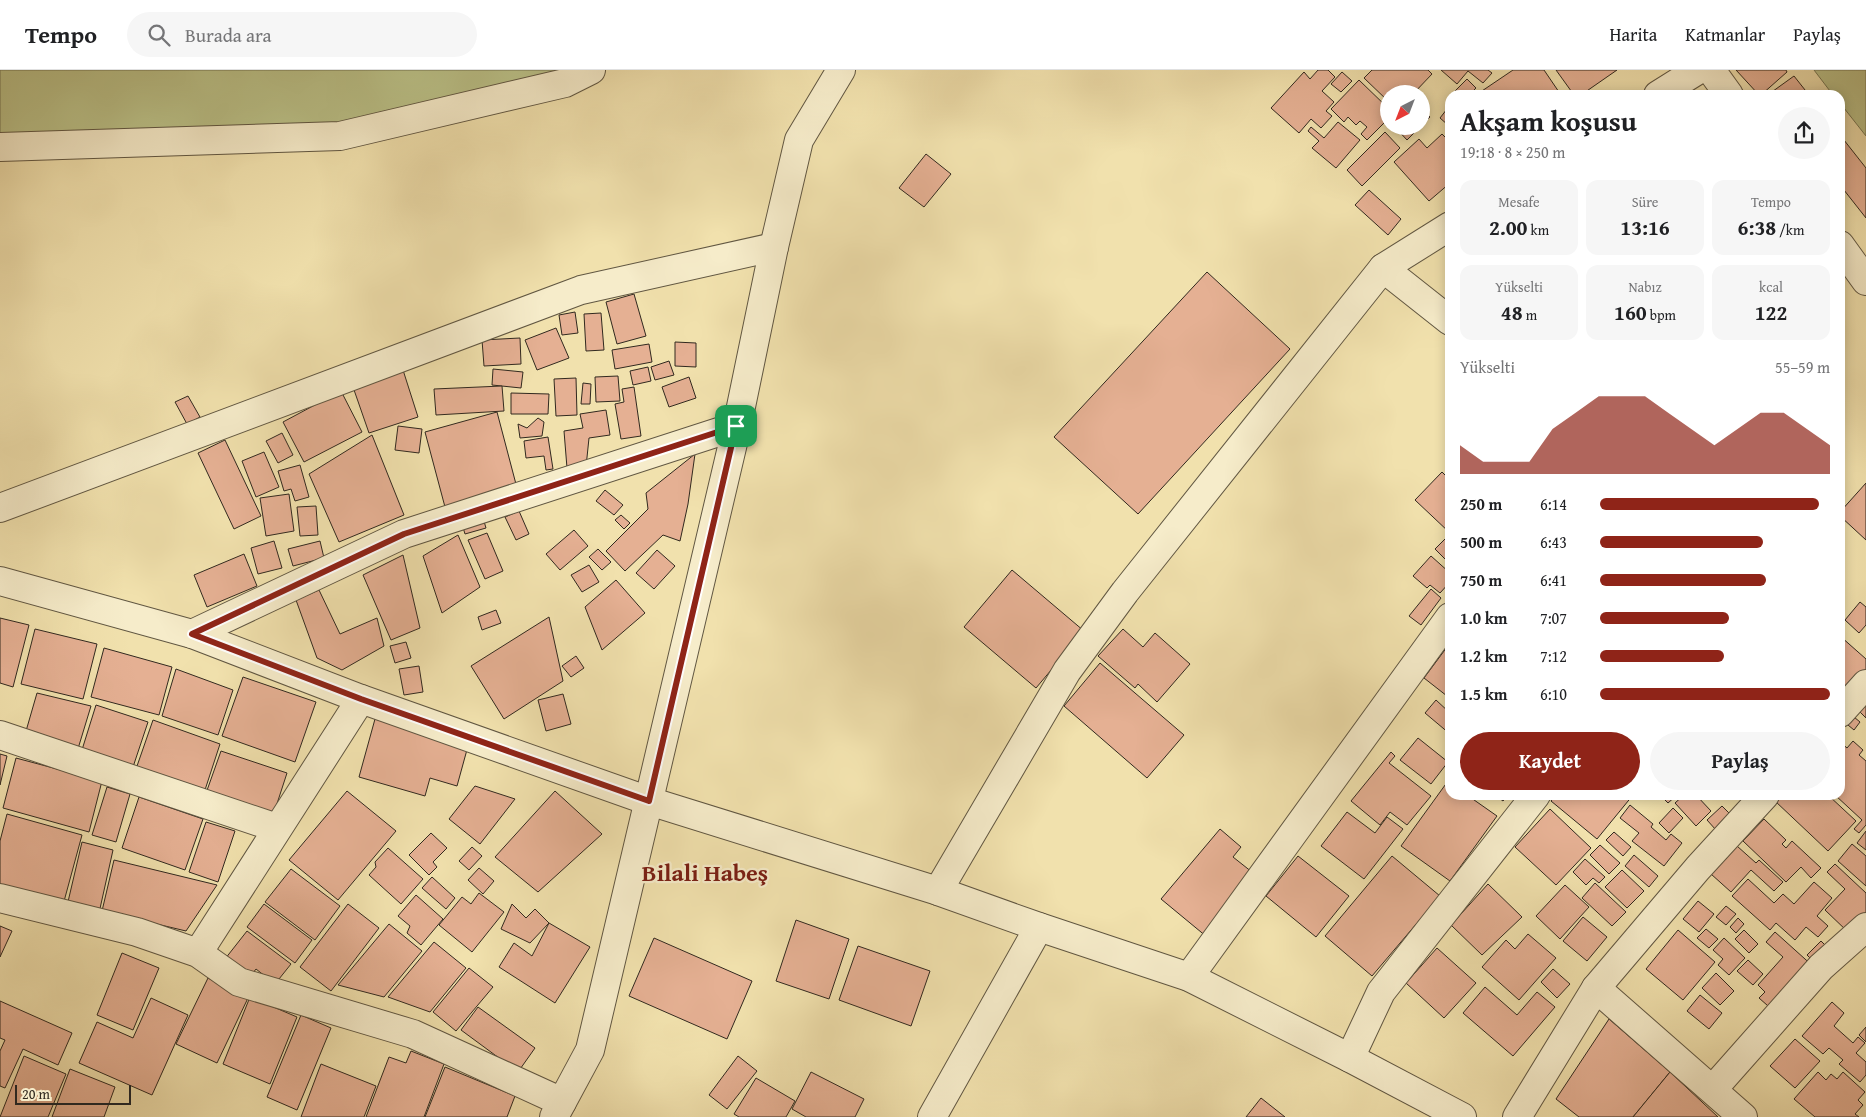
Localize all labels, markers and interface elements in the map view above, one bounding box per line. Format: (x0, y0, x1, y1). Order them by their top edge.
search box (127, 12, 477, 57)
text: Tempo (25, 17, 97, 52)
icon: search (145, 21, 173, 49)
text: Burada ara (185, 21, 272, 49)
text: Harita (1610, 21, 1657, 48)
text: Katmanlar (1685, 21, 1765, 48)
text: Paylaş (1793, 21, 1841, 48)
north arrow (1380, 85, 1430, 135)
map controls (1380, 85, 1430, 135)
text: Akşam koşusu (1460, 100, 1637, 141)
button: share (1778, 107, 1830, 159)
text: 19:18 · 8 × 250 m (1460, 140, 1565, 164)
text: Mesafe (1498, 192, 1540, 212)
text: Süre (1632, 192, 1658, 212)
text: Tempo (1751, 192, 1791, 212)
text: 2.00 (1489, 212, 1527, 243)
text: 13:16 (1620, 212, 1670, 243)
text: 6:38 (1738, 212, 1776, 243)
text: km (1527, 220, 1549, 240)
text: /km (1776, 220, 1804, 240)
text: Yükselti (1495, 277, 1543, 297)
text: Nabız (1628, 277, 1662, 297)
text: kcal (1759, 277, 1783, 297)
text: 48 (1501, 297, 1523, 328)
text: 160 (1614, 297, 1647, 328)
text: 122 (1755, 297, 1787, 328)
text: m (1523, 305, 1537, 325)
text: bpm (1647, 305, 1676, 325)
text: Yükselti (1460, 355, 1515, 379)
text: 55–59 m (1775, 355, 1830, 379)
pin (715, 405, 757, 447)
icon: arrive (722, 412, 750, 440)
text: 250 m (1460, 492, 1502, 516)
text: 6:14 (1540, 492, 1567, 516)
text: 500 m (1460, 530, 1502, 554)
text: 6:43 (1540, 530, 1567, 554)
text: 750 m (1460, 568, 1502, 592)
text: 6:41 (1540, 568, 1567, 592)
text: 1.0 km (1460, 606, 1507, 630)
text: 7:07 (1540, 606, 1567, 630)
text: 1.2 km (1460, 644, 1507, 668)
text: 7:12 (1540, 644, 1567, 668)
text: 1.5 km (1460, 682, 1507, 706)
text: 6:10 (1540, 682, 1567, 706)
button: Kaydet (1460, 732, 1640, 790)
button: Paylaş (1650, 732, 1830, 790)
district label: Bilali Habeş (642, 855, 768, 890)
scale bar (15, 1082, 131, 1105)
text: 20 m (22, 1084, 50, 1104)

